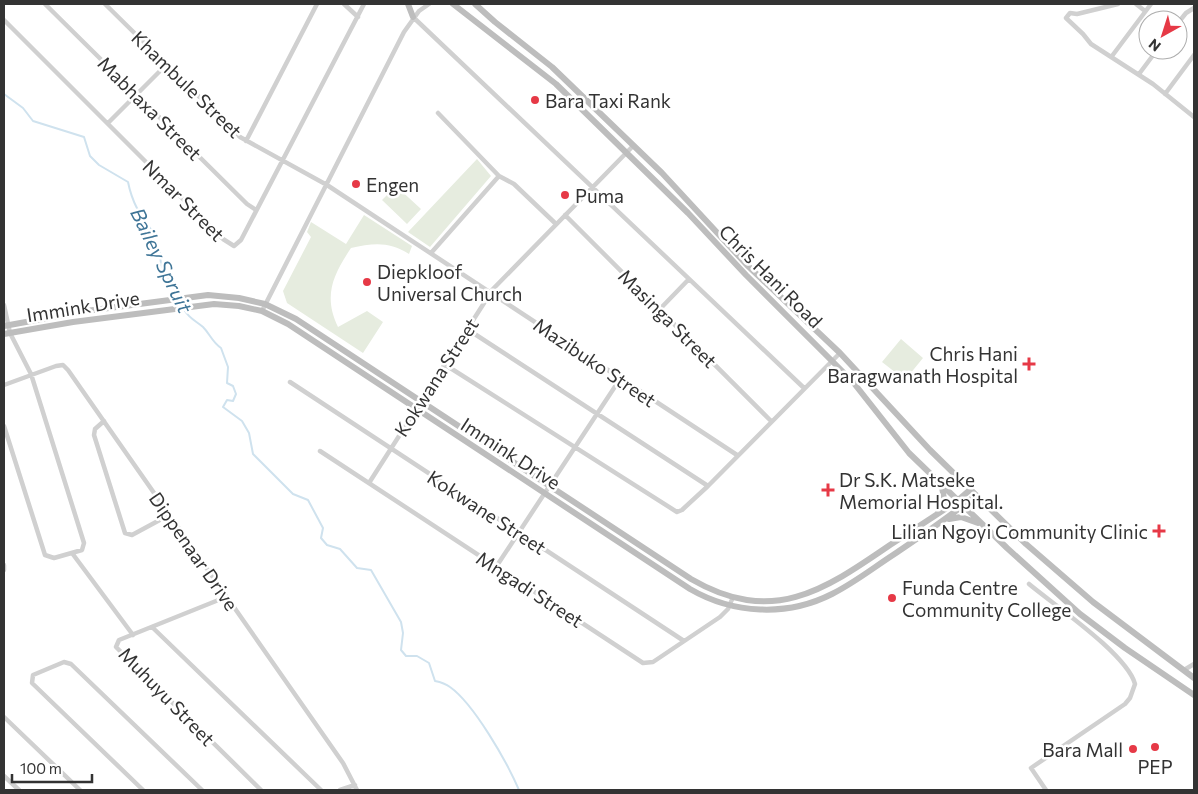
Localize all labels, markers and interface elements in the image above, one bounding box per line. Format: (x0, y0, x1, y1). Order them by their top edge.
north arrow (1138, 10, 1188, 60)
street label: Khambule Street (127, 26, 247, 142)
text: N (1145, 36, 1164, 55)
street label: Mabhaxa Street (93, 51, 207, 165)
place label: Bara Taxi Rank (545, 89, 671, 112)
marker: Bara Taxi Rank (529, 94, 541, 106)
street label: Nmar Street (138, 154, 230, 246)
place label: Engen (366, 173, 419, 196)
marker: Engen (350, 178, 362, 190)
place label: Puma (575, 184, 624, 207)
marker: Puma (559, 189, 571, 201)
water label: Bailey Spruit (126, 203, 198, 317)
street label: Chris Hani Road (715, 220, 827, 332)
place label: Diepkloof Universal Church (377, 260, 522, 305)
street label: Masinga Street (614, 264, 722, 372)
marker: Diepkloof Universal Church (361, 276, 373, 288)
street label: Immink Drive (25, 286, 141, 326)
street label: Kokwana Street (389, 313, 483, 441)
street label: Mazibuko Street (529, 313, 661, 412)
place label: Chris Hani Baragwanath Hospital (827, 342, 1018, 387)
marker: Chris Hani Baragwanath Hospital (1022, 357, 1036, 371)
street label: Immink Drive (457, 412, 565, 494)
street label: Kokwane Street (423, 465, 551, 559)
place label: Dr S.K. Matseke Memorial Hospital. (839, 468, 1003, 513)
marker: Dr S.K. Matseke Memorial Hospital. (821, 483, 835, 497)
street label: Dippenaar Drive (145, 487, 243, 615)
place label: Lilian Ngoyi Community Clinic (891, 520, 1148, 543)
marker: Lilian Ngoyi Community Clinic (1152, 524, 1166, 538)
street label: Mngadi Street (472, 546, 588, 632)
place label: Funda Centre Community College (902, 576, 1071, 621)
marker: Funda Centre Community College (886, 592, 898, 604)
street label: Muhuyu Street (114, 642, 220, 750)
place label: Bara Mall (1042, 738, 1123, 761)
marker: PEP (1149, 741, 1161, 753)
marker: Bara Mall (1127, 743, 1139, 755)
scale bar (12, 752, 92, 784)
place label: PEP (1137, 755, 1173, 778)
text: 100 m (20, 759, 62, 777)

